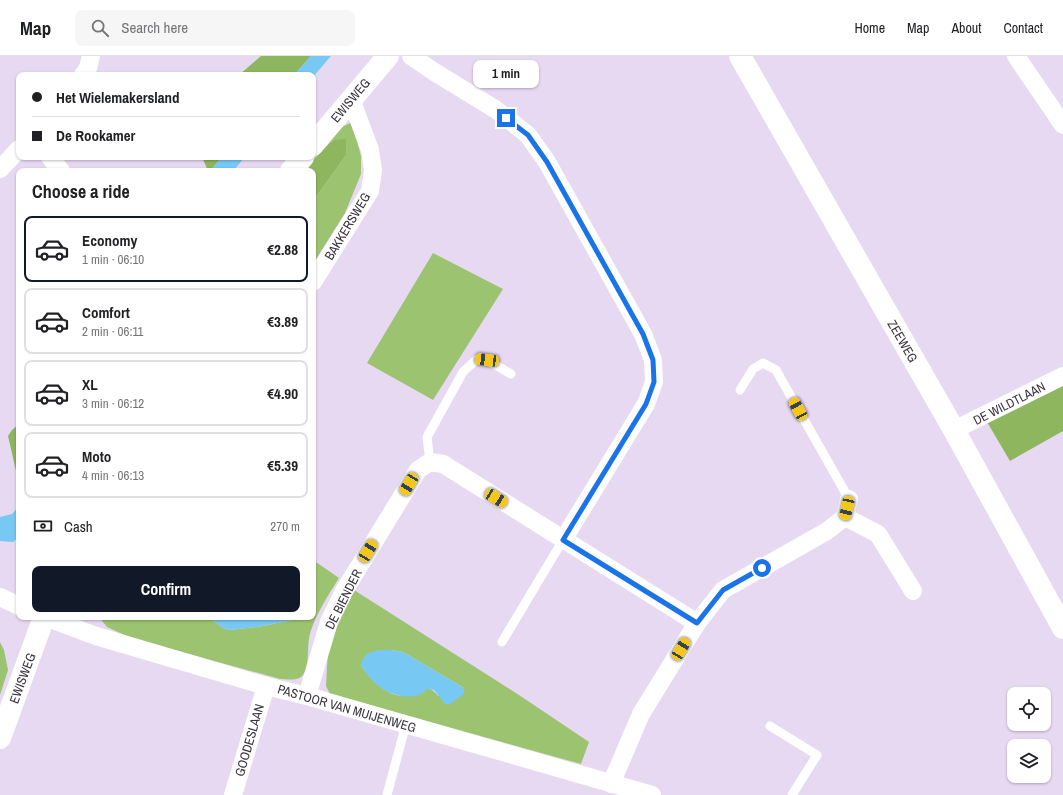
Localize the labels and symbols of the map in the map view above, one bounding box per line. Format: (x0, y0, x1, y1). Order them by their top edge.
callout: 1 min (473, 60, 539, 88)
street label: EWISWEG (327, 75, 374, 126)
route end (497, 109, 515, 127)
street label: BAKKERSWEG (321, 189, 374, 263)
street label: ZEEWEG (884, 317, 921, 366)
car (474, 353, 500, 367)
street label: DE WILDTLAAN (970, 378, 1048, 429)
car (787, 396, 809, 422)
car (398, 471, 420, 497)
car (483, 487, 509, 509)
car (838, 495, 856, 521)
car (357, 538, 379, 564)
route start (753, 559, 771, 577)
street label: DE BIENDER (321, 566, 366, 632)
car (670, 636, 692, 662)
street label: EWISWEG (5, 650, 39, 706)
street label: PASTOOR VAN MUIJENWEG (276, 681, 418, 736)
street label: GOODESLAAN (231, 702, 268, 778)

